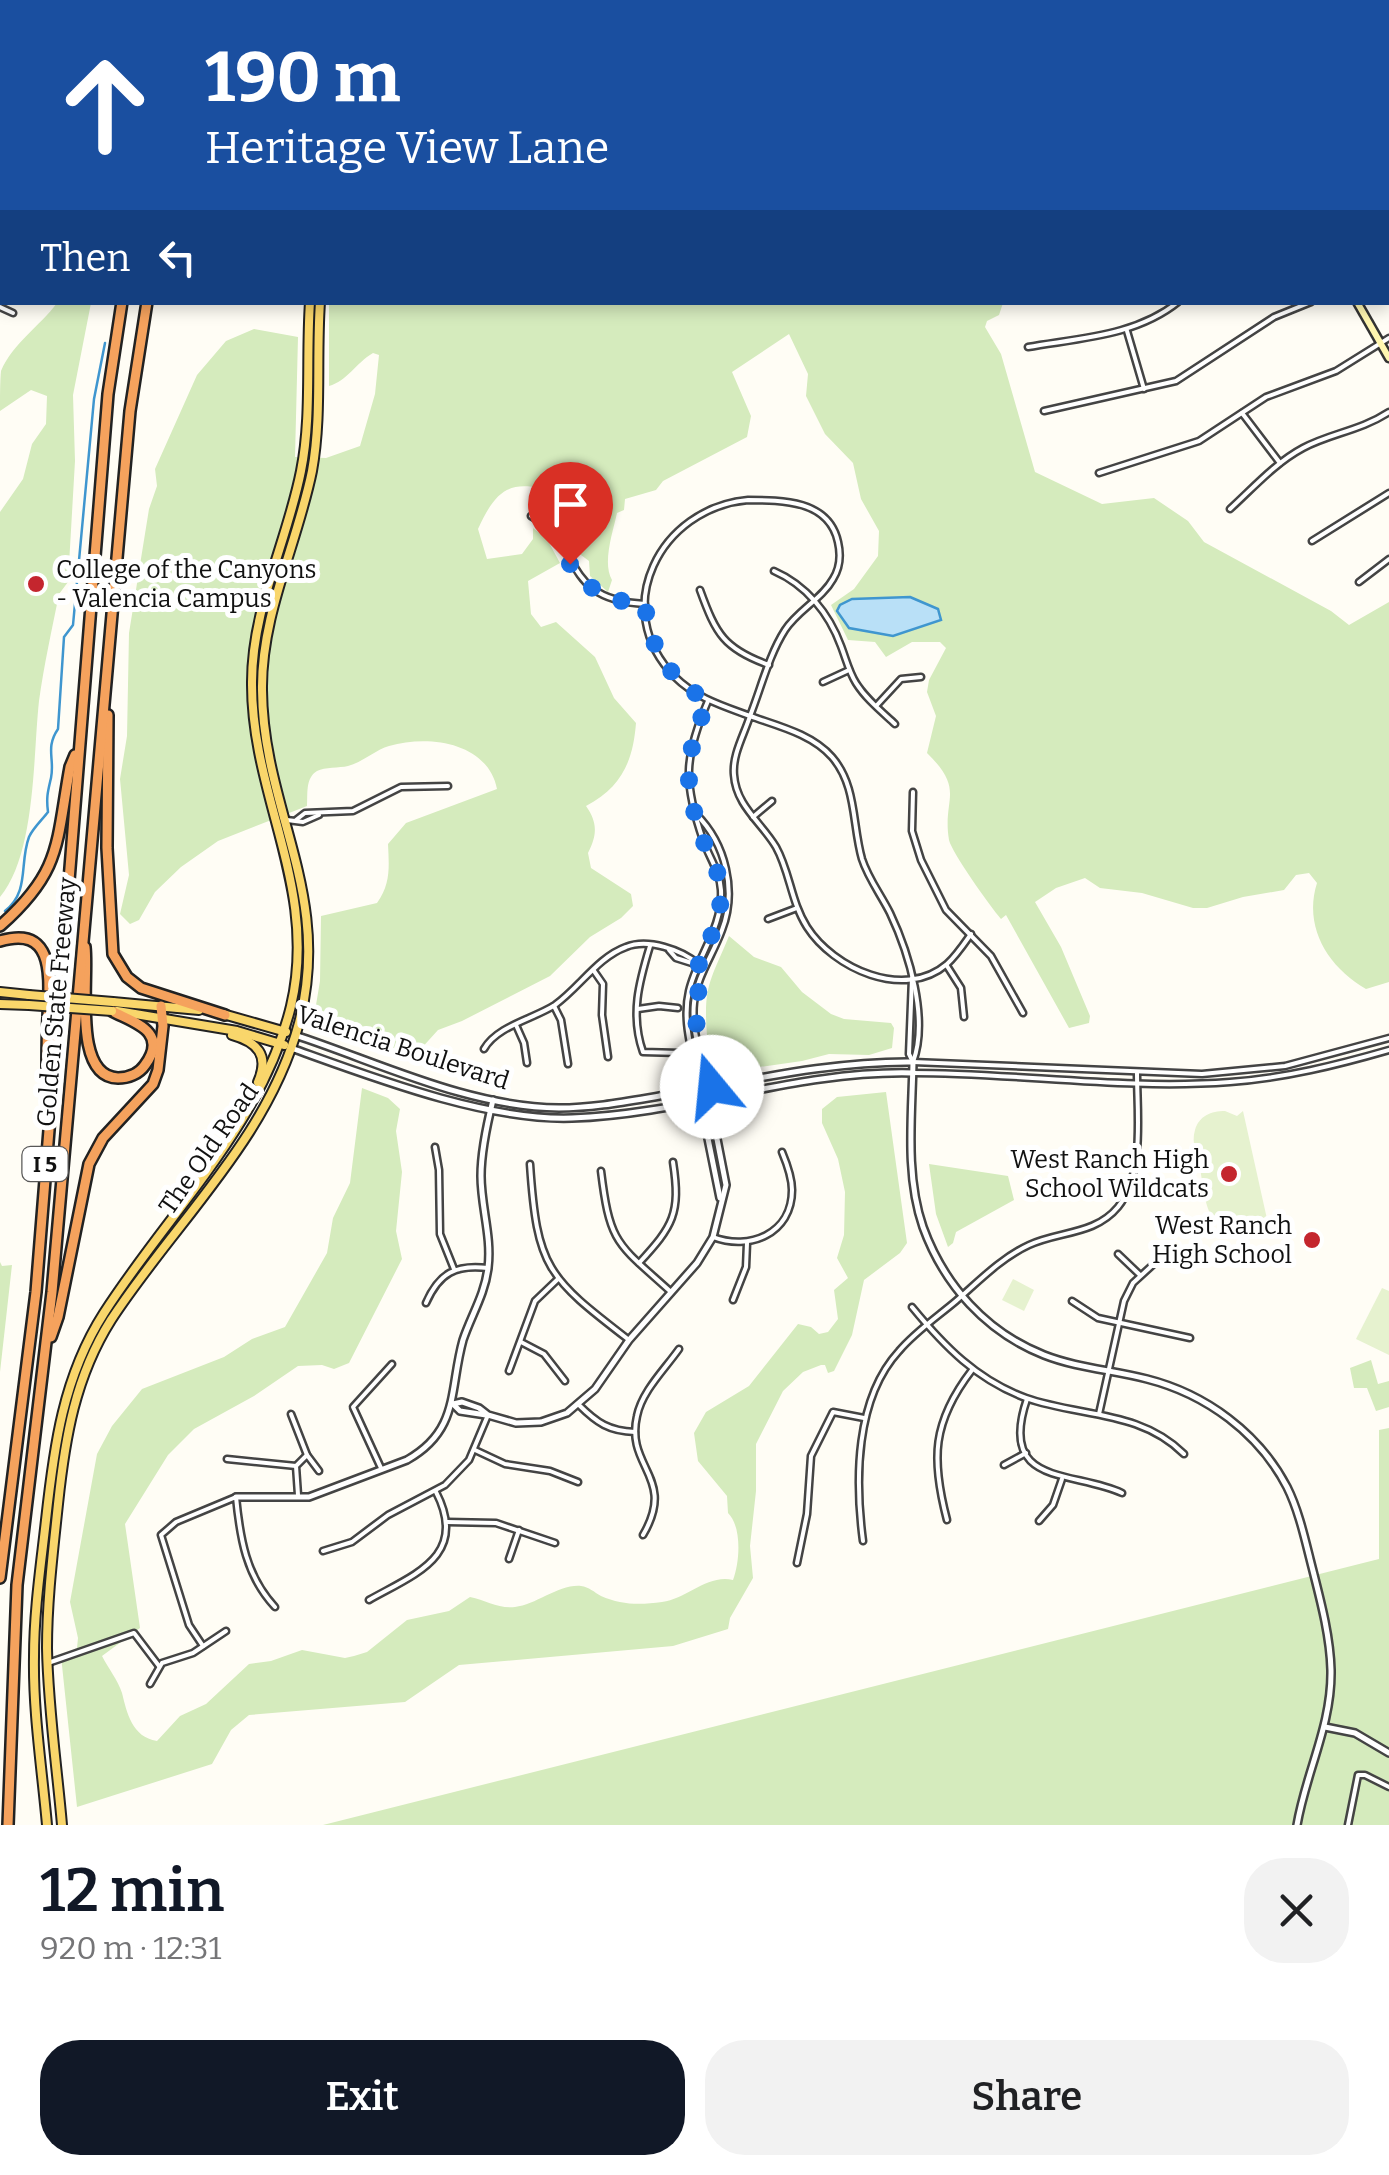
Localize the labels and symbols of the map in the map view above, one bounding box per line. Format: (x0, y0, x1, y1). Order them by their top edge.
pin (528, 462, 613, 565)
place label: College of the Canyons - Valencia Campus (56, 555, 317, 614)
marker: College of the Canyons - Valencia Campus (25, 573, 47, 595)
street label: Golden State Freeway (31, 875, 83, 1128)
street label: Valencia Boulevard (293, 999, 513, 1097)
position arrow (660, 1035, 764, 1139)
street label: The Old Road (153, 1078, 265, 1220)
place label: West Ranch High School Wildcats (1011, 1145, 1209, 1204)
road number: I 5 (22, 1147, 68, 1181)
marker: West Ranch High School Wildcats (1218, 1163, 1240, 1185)
place label: West Ranch High School (1152, 1211, 1292, 1270)
marker: West Ranch High School (1301, 1229, 1323, 1251)

